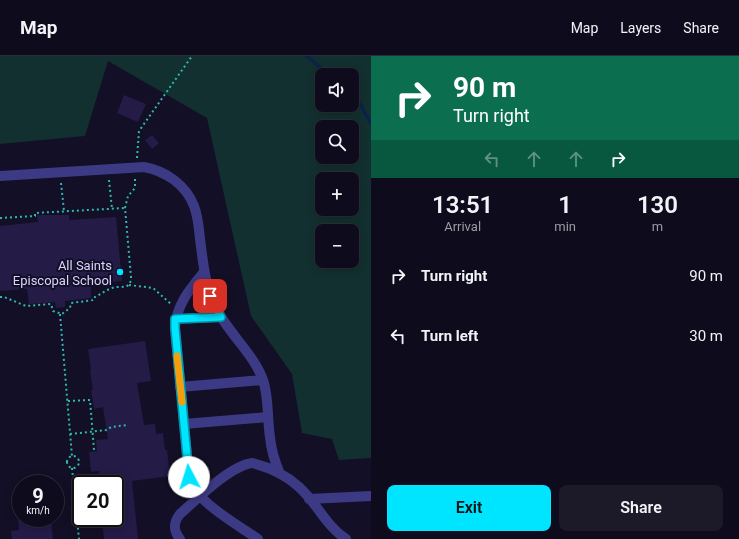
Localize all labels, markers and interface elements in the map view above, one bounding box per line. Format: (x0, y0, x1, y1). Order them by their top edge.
text: Map (20, 16, 58, 39)
text: Map (571, 20, 598, 36)
text: Layers (620, 20, 661, 36)
text: Share (683, 20, 719, 36)
map controls (315, 68, 359, 268)
button: sound (315, 68, 359, 112)
text: 90 m (453, 71, 516, 104)
icon: right (387, 72, 439, 124)
text: Turn right (453, 105, 530, 126)
button: search (315, 120, 359, 164)
icon: left (481, 148, 503, 170)
icon: ahead (523, 148, 545, 170)
icon: ahead (565, 148, 587, 170)
icon: right (607, 148, 629, 170)
button: + (315, 172, 359, 216)
text: 13:51 (432, 191, 493, 219)
text: 1 (558, 191, 572, 219)
text: 130 (637, 191, 678, 219)
text: Arrival (444, 219, 481, 234)
text: min (554, 219, 576, 234)
text: m (652, 219, 663, 234)
button: − (315, 224, 359, 268)
place label: All Saints Episcopal School (13, 258, 112, 288)
icon: right (387, 265, 409, 287)
marker: All Saints Episcopal School (115, 267, 125, 277)
text: Turn right (421, 267, 487, 285)
text: 90 m (689, 267, 723, 285)
pin (193, 279, 227, 313)
icon: arrive (199, 285, 221, 307)
icon: left (387, 325, 409, 347)
text: Turn left (421, 327, 478, 345)
text: 30 m (689, 327, 723, 345)
position arrow (168, 456, 210, 498)
speed limit sign: 20 (72, 475, 124, 527)
text: 9 (32, 484, 44, 508)
button: Exit (387, 485, 551, 531)
button: Share (559, 485, 723, 531)
text: km/h (26, 505, 50, 516)

